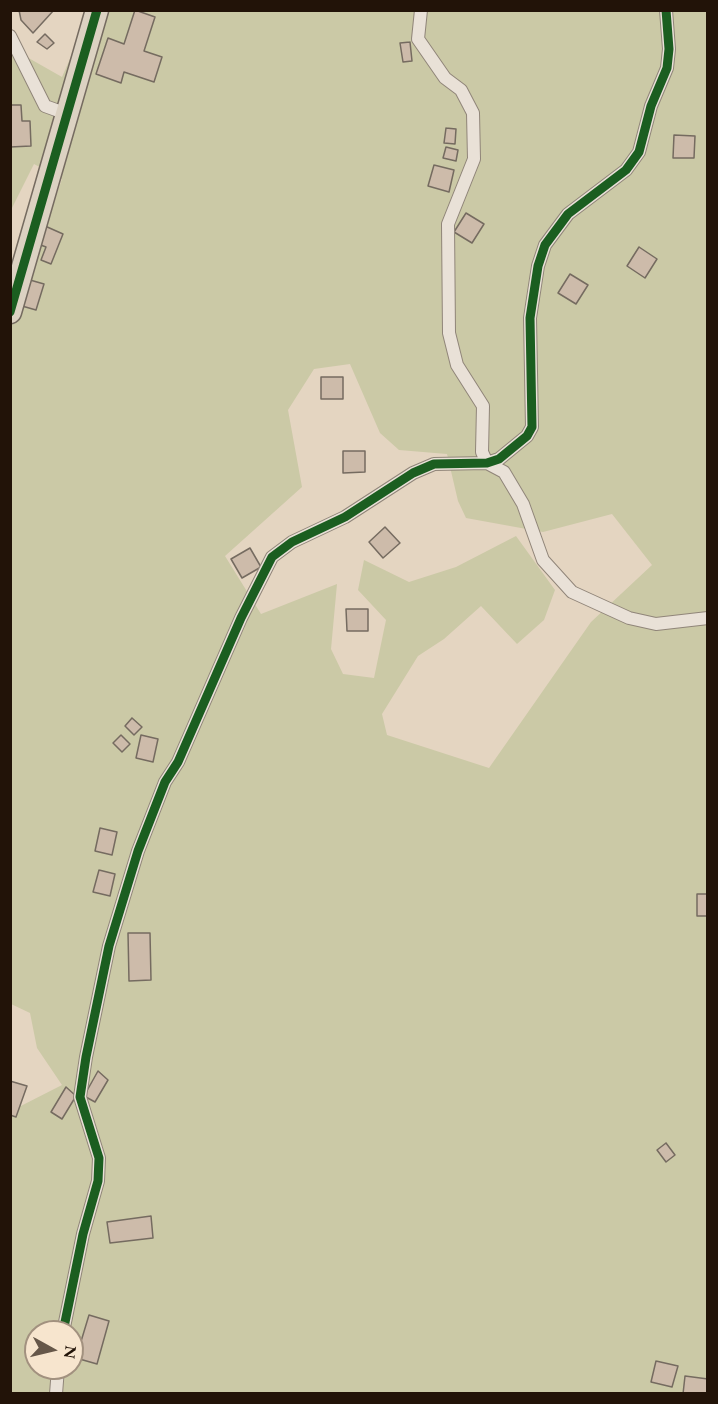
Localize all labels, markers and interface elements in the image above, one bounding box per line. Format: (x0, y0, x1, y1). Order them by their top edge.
north arrow (24, 1320, 84, 1380)
text: N (59, 1344, 82, 1360)

